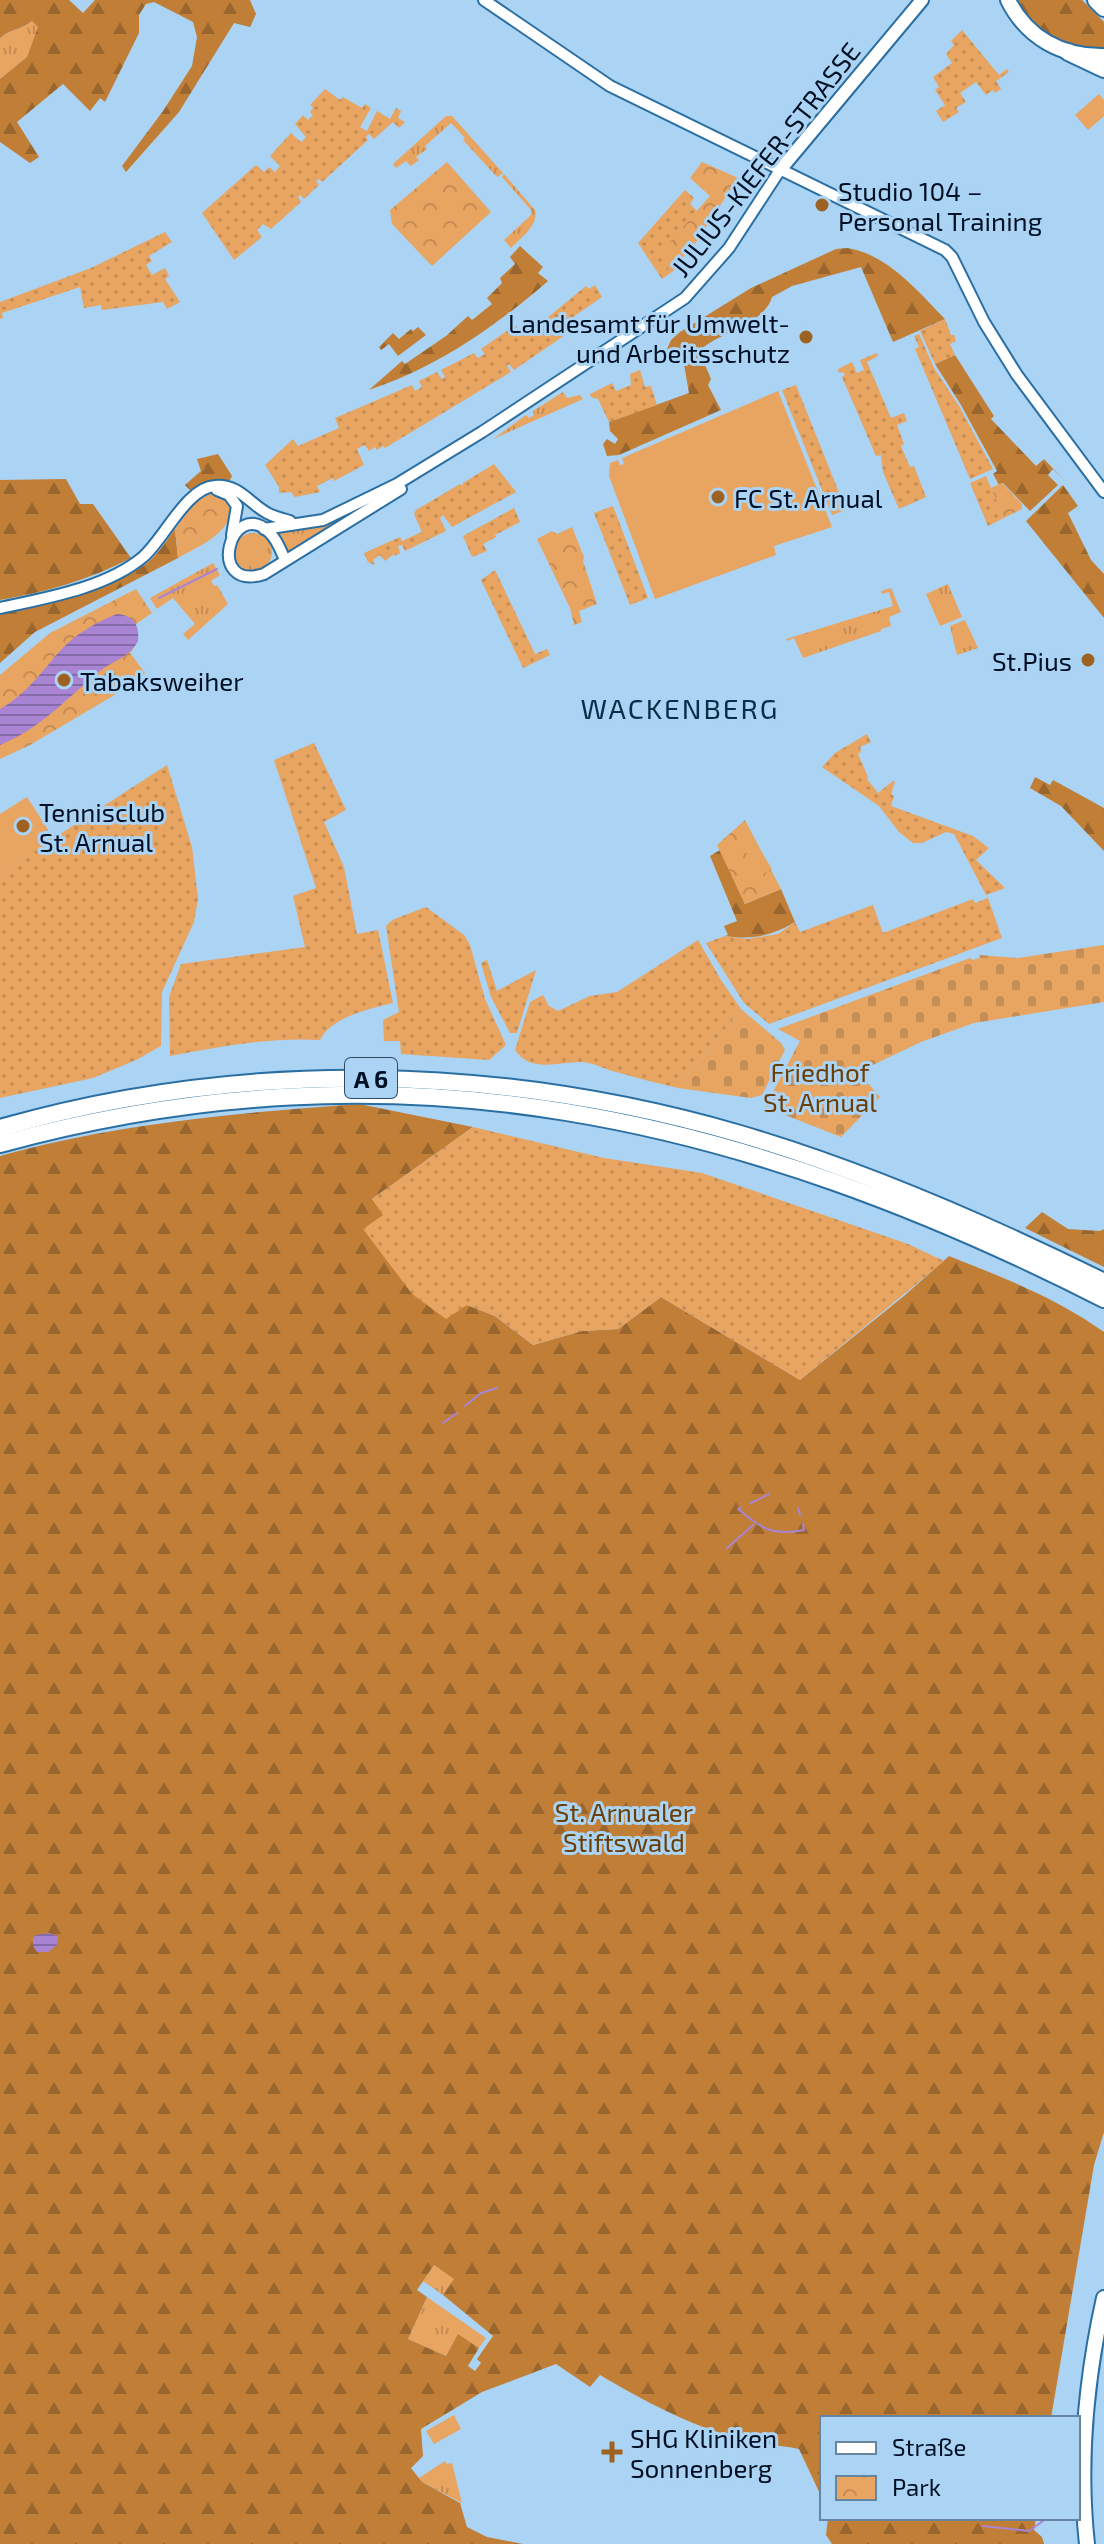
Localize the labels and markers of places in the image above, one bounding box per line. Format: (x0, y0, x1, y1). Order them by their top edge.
place label: Studio 104 – Personal Training (838, 175, 1042, 236)
marker: Studio 104 – Personal Training (813, 196, 831, 214)
place label: Landesamt für Umwelt- und Arbeitsschutz (508, 307, 790, 368)
marker: Landesamt für Umwelt- und Arbeitsschutz (797, 328, 815, 346)
place label: FC St. Arnual (734, 482, 883, 513)
marker: FC St. Arnual (709, 488, 727, 506)
place label: St.Pius (992, 645, 1072, 676)
marker: St.Pius (1079, 651, 1097, 669)
place label: Tabaksweiher (80, 665, 244, 696)
marker: Tabaksweiher (55, 671, 73, 689)
place label: Tennisclub St. Arnual (39, 796, 165, 857)
marker: Tennisclub St. Arnual (14, 817, 32, 835)
place label: SHG Kliniken Sonnenberg (630, 2422, 777, 2483)
marker: SHG Kliniken Sonnenberg (601, 2441, 623, 2463)

